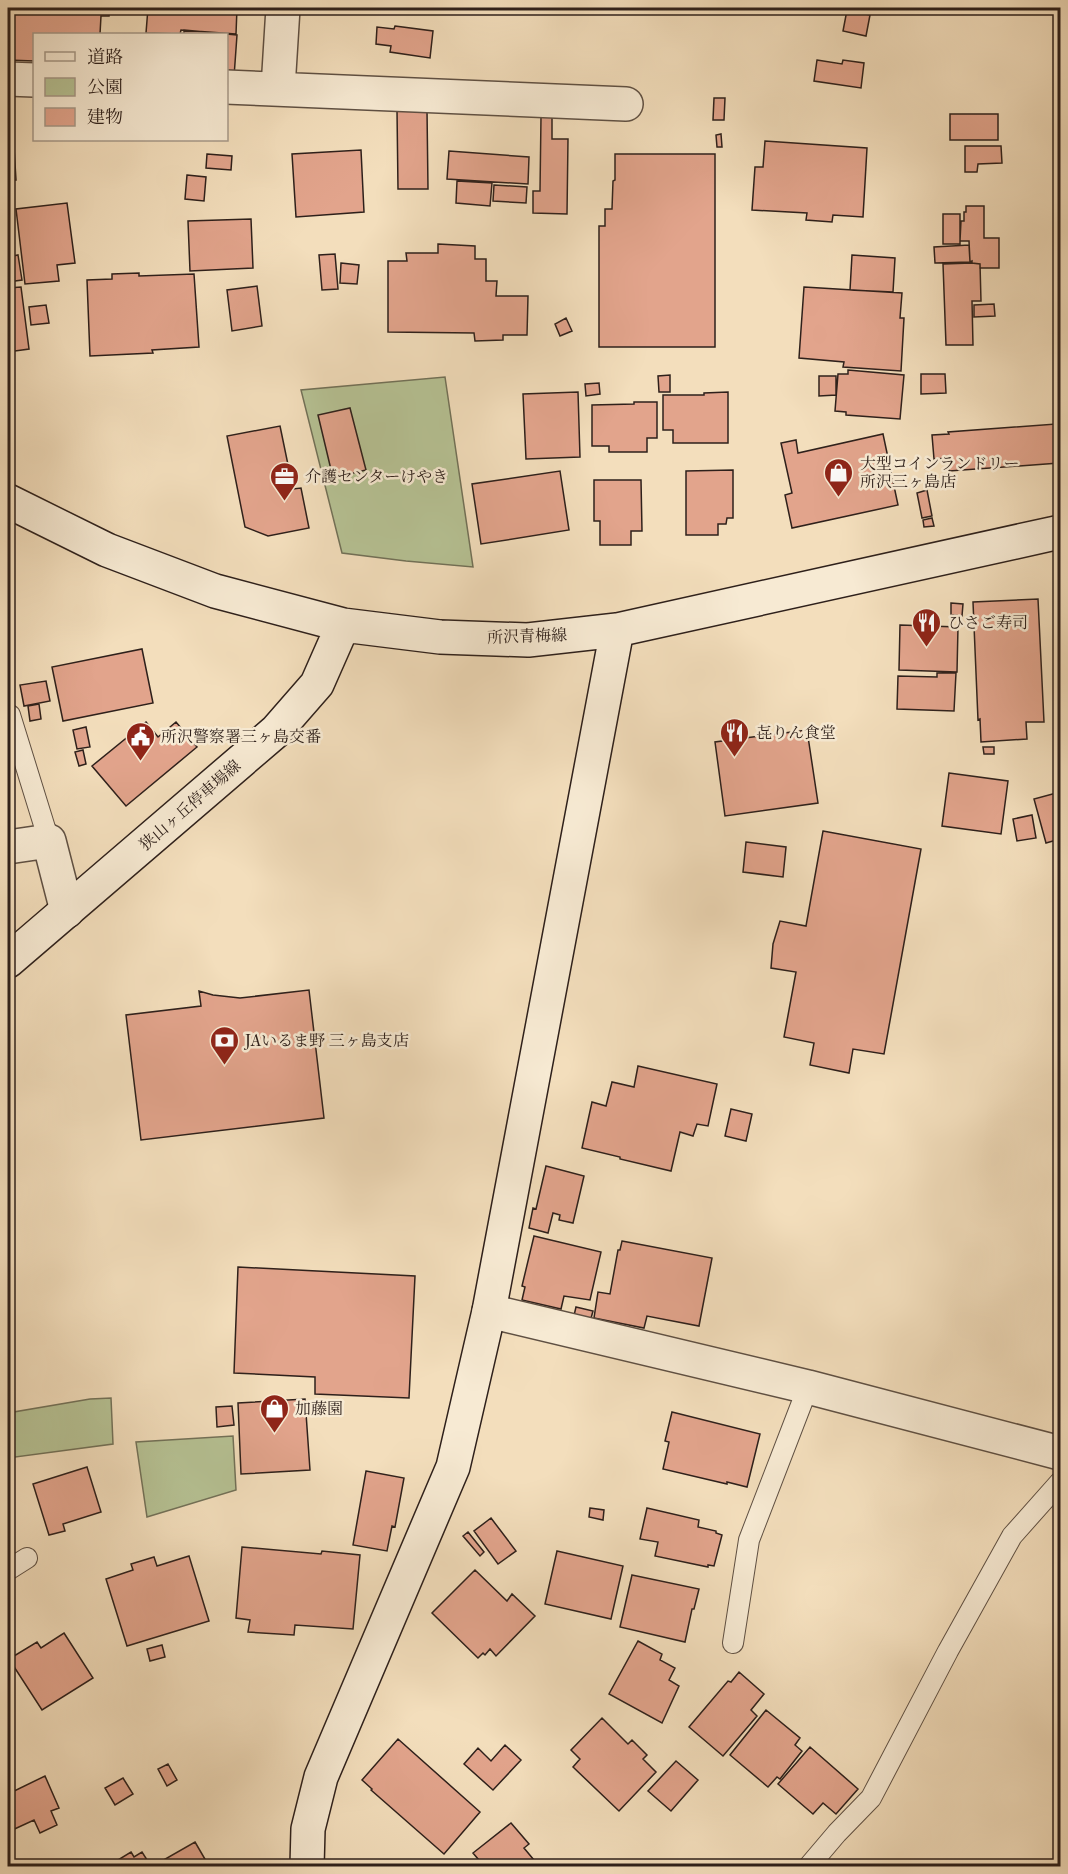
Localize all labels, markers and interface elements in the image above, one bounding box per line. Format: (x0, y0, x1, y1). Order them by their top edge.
legend (33, 33, 228, 141)
text: 道路 (87, 47, 123, 68)
text: 公園 (87, 77, 123, 98)
text: 建物 (87, 107, 123, 128)
place label: 大型コインランドリー 所沢三ヶ島店 (860, 454, 1020, 491)
shop icon: 大型コインランドリー 所沢三ヶ島店 (823, 456, 855, 498)
office icon: 介護センターけやき (268, 460, 300, 502)
place label: 介護センターけやき (305, 467, 448, 486)
restaurant icon: ひさご寿司 (911, 606, 943, 648)
place label: ひさご寿司 (948, 613, 1028, 632)
street label: 所沢青梅線 (487, 625, 567, 647)
restaurant icon: 㐂りん食堂 (719, 716, 751, 758)
public building icon: 所沢警察署三ヶ島交番 (124, 720, 156, 762)
place label: 㐂りん食堂 (756, 723, 836, 742)
place label: 所沢警察署三ヶ島交番 (161, 727, 321, 746)
street label: 狭山ヶ丘停車場線 (135, 756, 245, 854)
bank icon: JAいるま野 三ヶ島支店 (208, 1024, 240, 1066)
place label: JAいるま野 三ヶ島支店 (243, 1031, 409, 1050)
shop icon: 加藤園 (258, 1392, 290, 1434)
place label: 加藤園 (295, 1399, 343, 1418)

